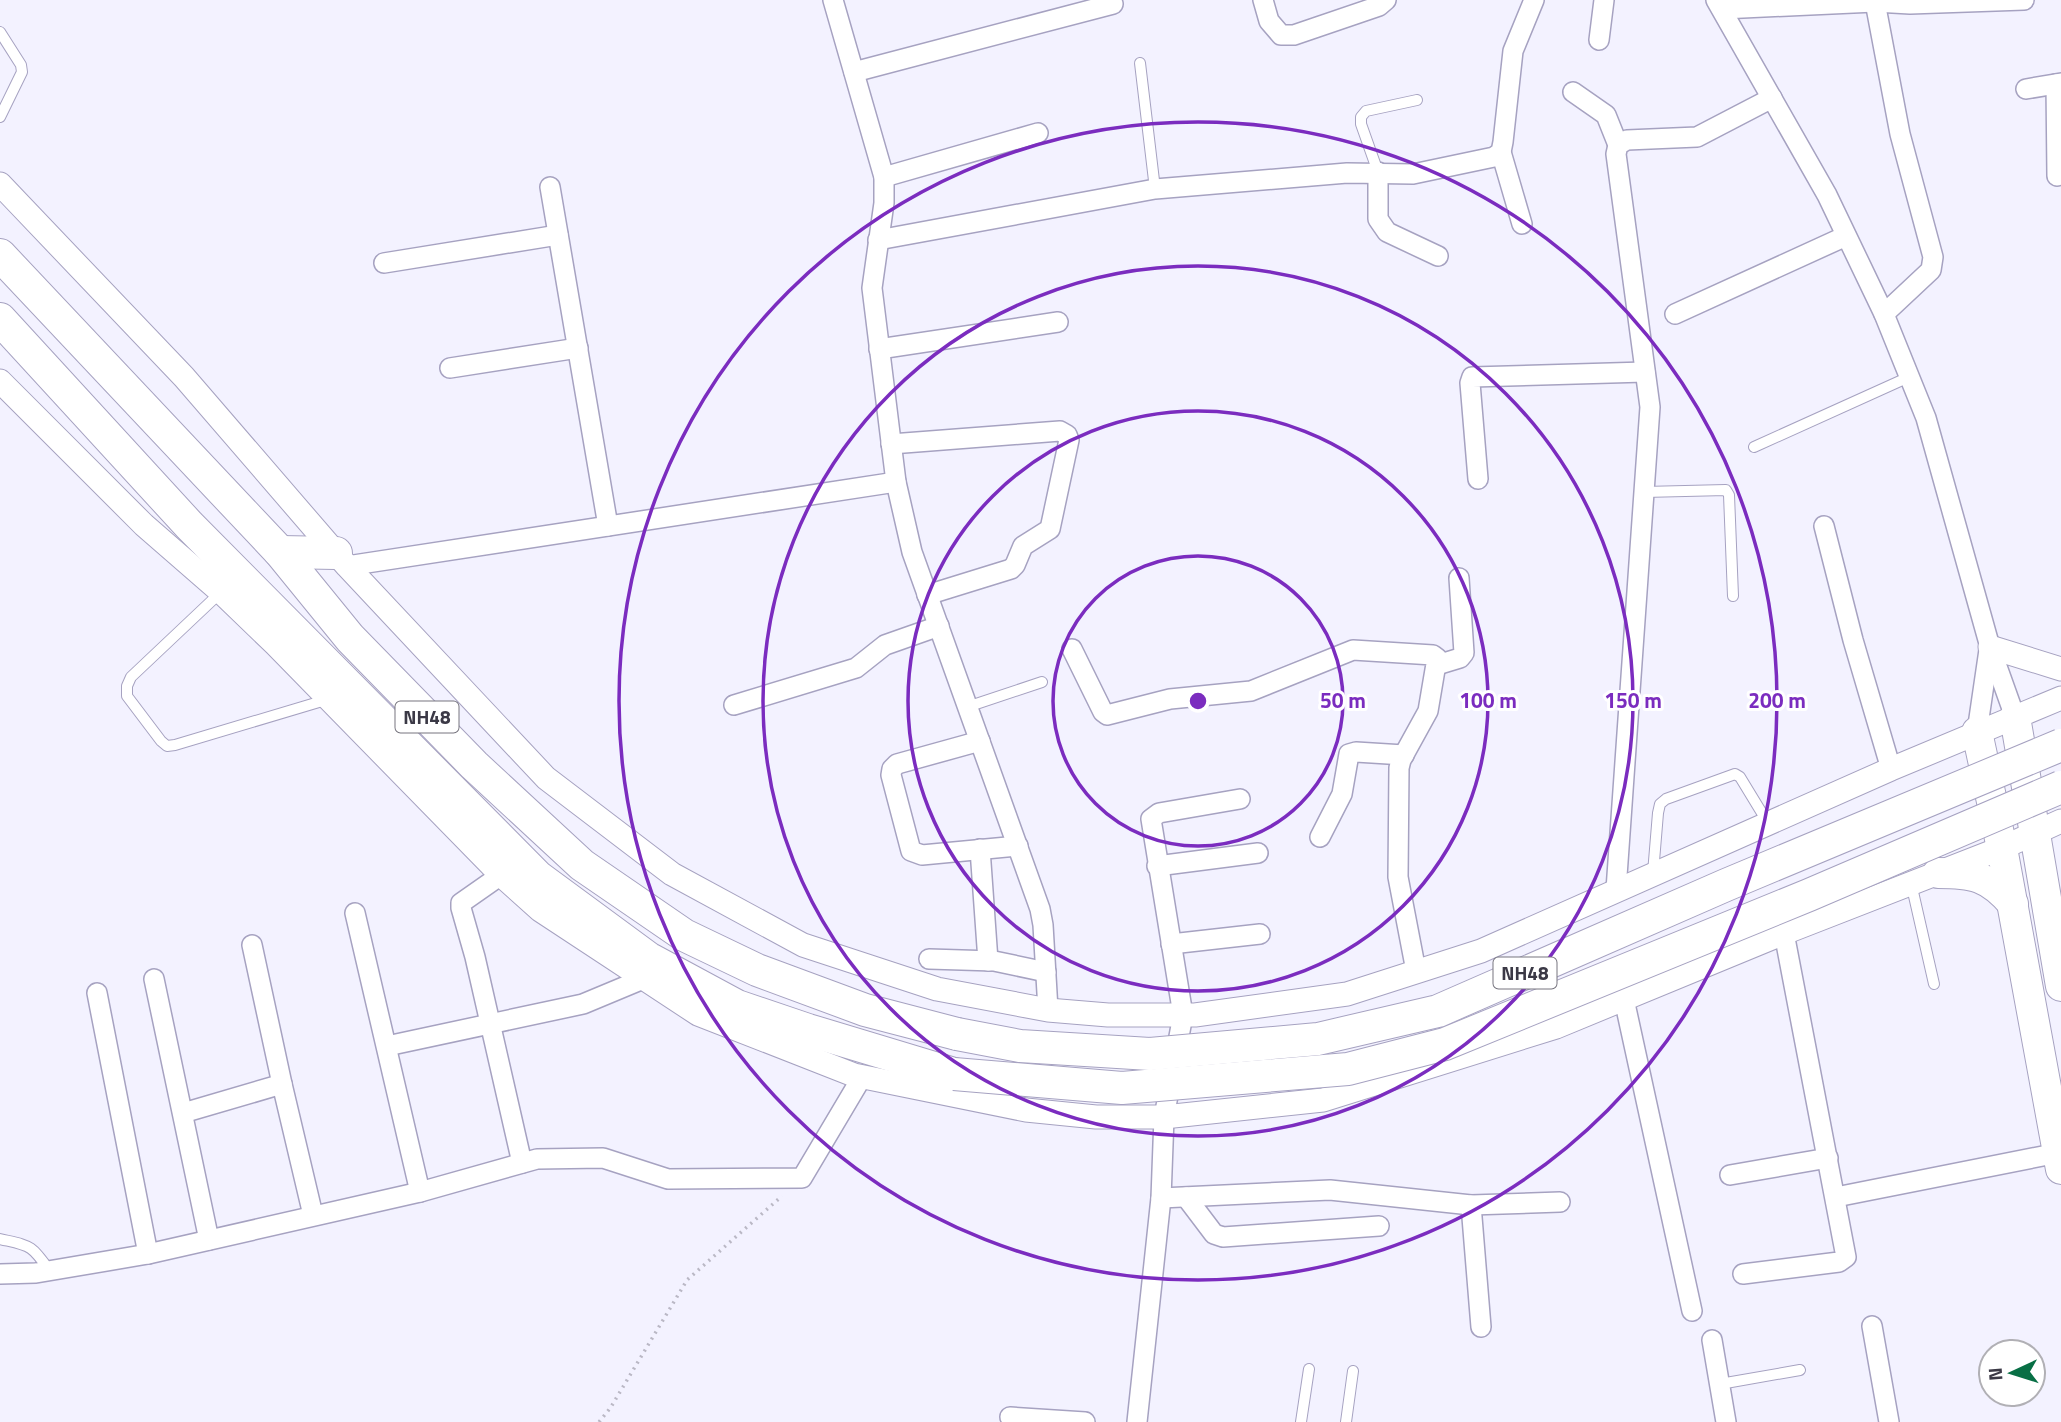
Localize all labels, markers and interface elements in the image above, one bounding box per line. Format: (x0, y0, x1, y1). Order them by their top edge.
text: 50 m (1320, 684, 1366, 716)
text: 100 m (1459, 684, 1517, 716)
text: 150 m (1604, 684, 1662, 716)
text: 200 m (1748, 684, 1806, 716)
centre of rings (1186, 689, 1210, 713)
road number: NH48 (396, 702, 458, 732)
road number: NH48 (1494, 958, 1556, 988)
north arrow (1977, 1338, 2047, 1408)
text: N (1980, 1367, 2009, 1382)

